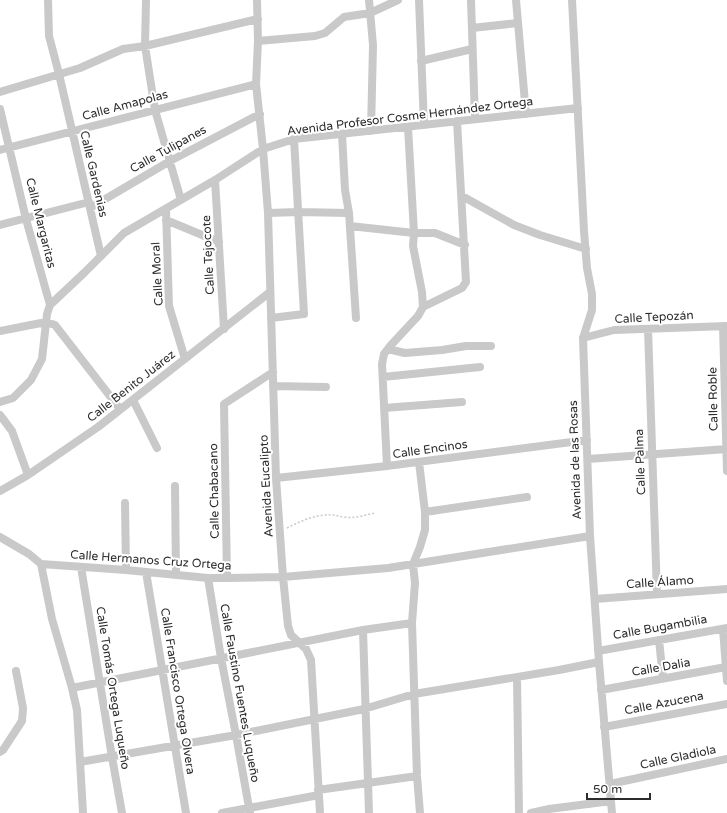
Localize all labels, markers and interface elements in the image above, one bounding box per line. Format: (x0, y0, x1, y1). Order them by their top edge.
street label: Calle Amapolas (81, 87, 170, 123)
street label: Avenida Profesor Cosme Hernández Ortega (286, 94, 534, 138)
street label: Calle Tulipanes (127, 122, 209, 176)
street label: Calle Gardenias (77, 129, 111, 219)
street label: Calle Margaritas (23, 176, 59, 270)
street label: Calle Tejocote (199, 215, 217, 295)
street label: Calle Moral (148, 242, 166, 306)
street label: Calle Tepozán (614, 308, 694, 326)
street label: Calle Benito Juárez (84, 347, 178, 425)
street label: Calle Roble (705, 367, 721, 431)
street label: Avenida de las Rosas (566, 400, 584, 520)
street label: Calle Palma (632, 429, 648, 495)
street label: Avenida Eucalipto (256, 434, 276, 538)
street label: Calle Encinos (392, 437, 469, 461)
street label: Calle Chabacano (206, 443, 222, 539)
street label: Calle Hermanos Cruz Ortega (70, 547, 232, 573)
street label: Calle Álamo (626, 573, 694, 591)
street label: Calle Faustino Fuentes Luqueño (217, 603, 263, 783)
street label: Calle Tomás Ortega Luqueño (93, 605, 133, 771)
street label: Calle Francisco Ortega Olvera (158, 607, 198, 775)
street label: Calle Bugambilia (612, 612, 708, 642)
street label: Calle Dalia (631, 655, 691, 679)
street label: Calle Azucena (623, 688, 705, 718)
street label: Calle Gladiola (639, 742, 717, 772)
scale bar (587, 775, 650, 801)
text: 50 m (593, 782, 622, 796)

